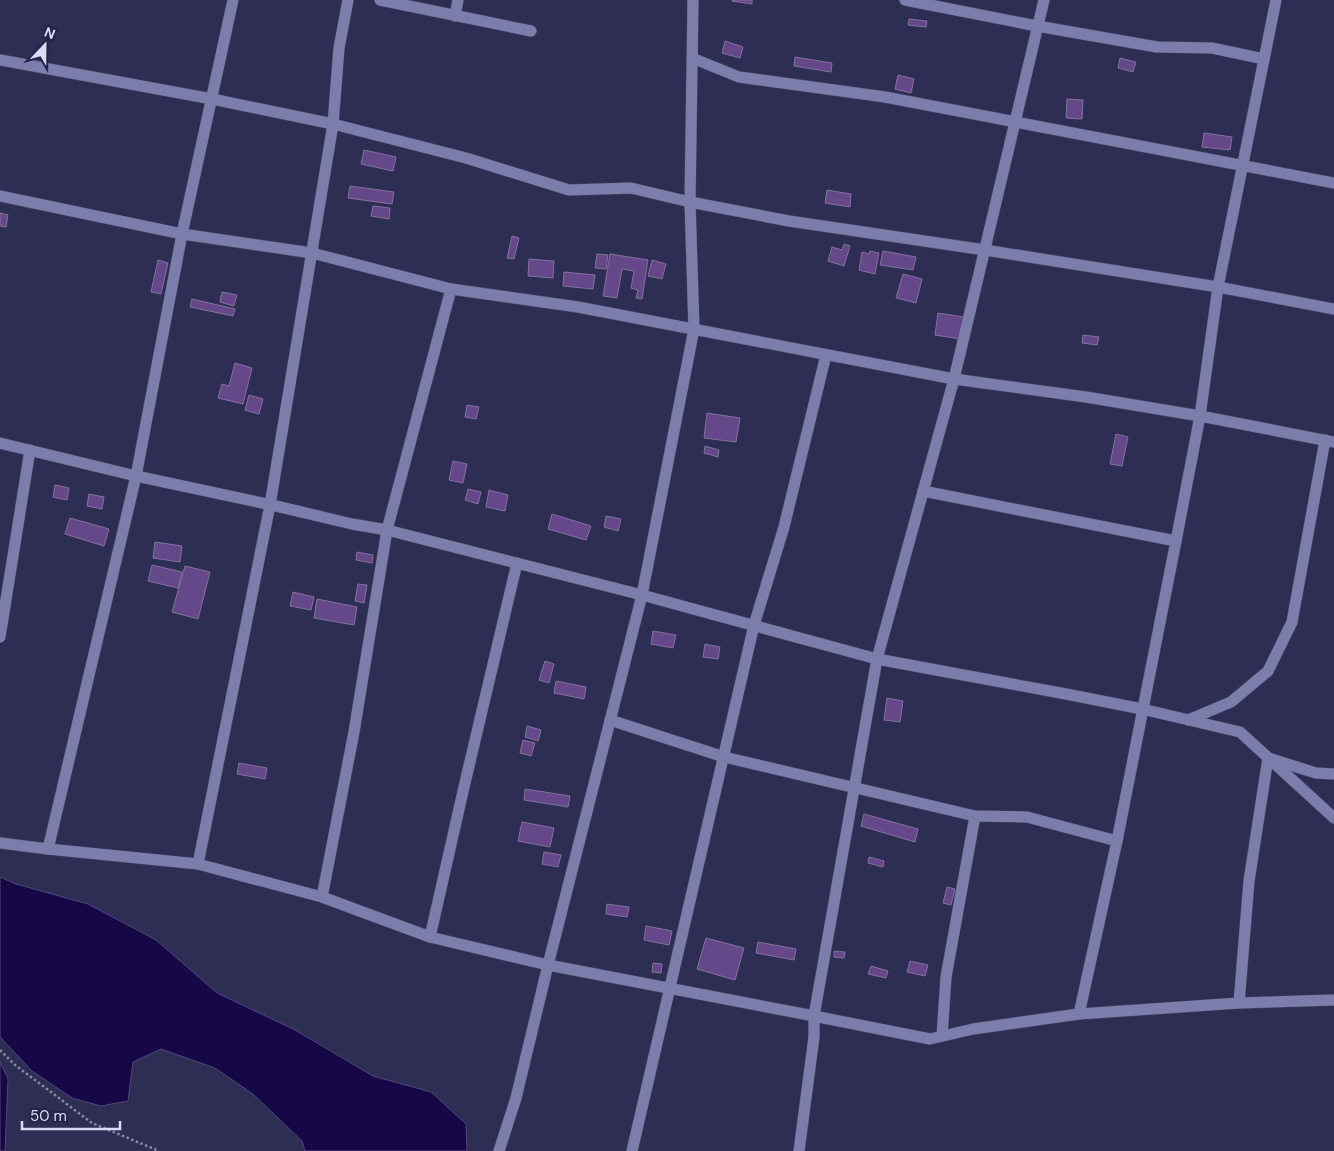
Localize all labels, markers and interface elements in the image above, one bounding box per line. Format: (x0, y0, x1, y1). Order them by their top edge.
north arrow (20, 20, 70, 70)
text: N (42, 23, 58, 43)
scale bar (22, 1098, 120, 1130)
text: 50 m (30, 1106, 67, 1126)

